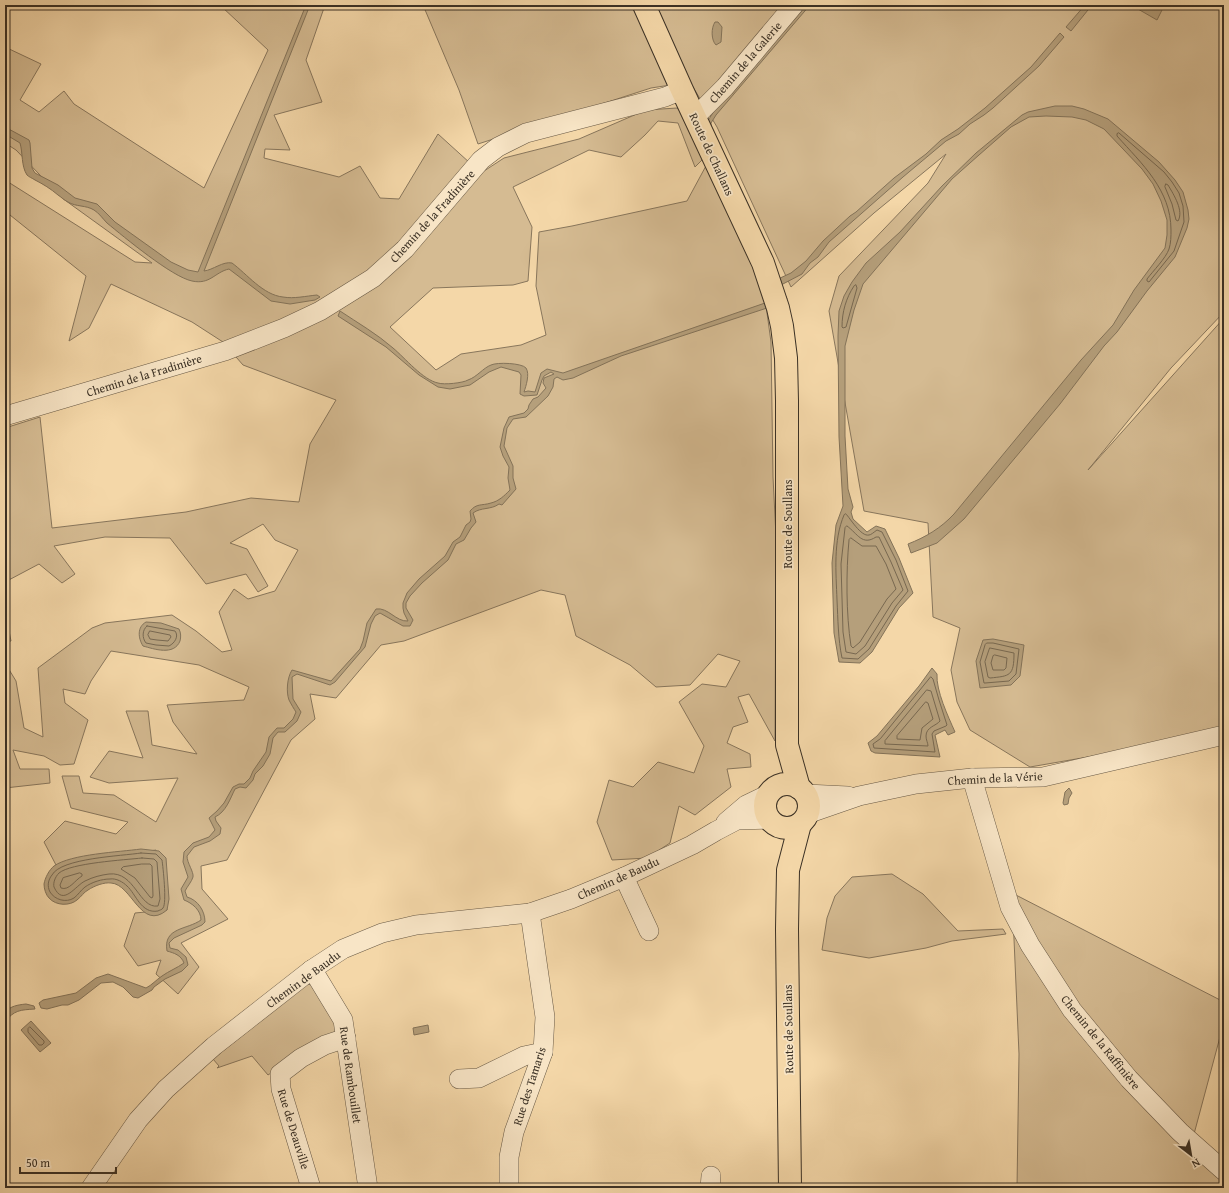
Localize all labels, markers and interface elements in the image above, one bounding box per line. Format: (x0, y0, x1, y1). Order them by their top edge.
street label: Chemin de la Galerie (705, 17, 786, 107)
street label: Route de Challans (685, 110, 739, 198)
street label: Chemin de la Fradinière (386, 165, 479, 266)
street label: Chemin de la Fradinière (84, 349, 204, 401)
street label: Route de Soullans (779, 479, 796, 569)
street label: Chemin de la Vérie (947, 767, 1043, 789)
street label: Chemin de Baudu (574, 852, 662, 904)
street label: Chemin de Baudu (262, 946, 344, 1012)
street label: Route de Soullans (779, 984, 797, 1074)
street label: Chemin de la Raffinière (1057, 991, 1145, 1093)
street label: Rue de Rambouillet (336, 1026, 366, 1125)
street label: Rue des Tamaris (508, 1044, 550, 1127)
street label: Rue de Deauville (274, 1087, 314, 1172)
north arrow (1171, 1135, 1211, 1175)
scale bar (20, 1149, 116, 1175)
text: 50 m (26, 1154, 50, 1171)
text: N (1188, 1155, 1203, 1173)

